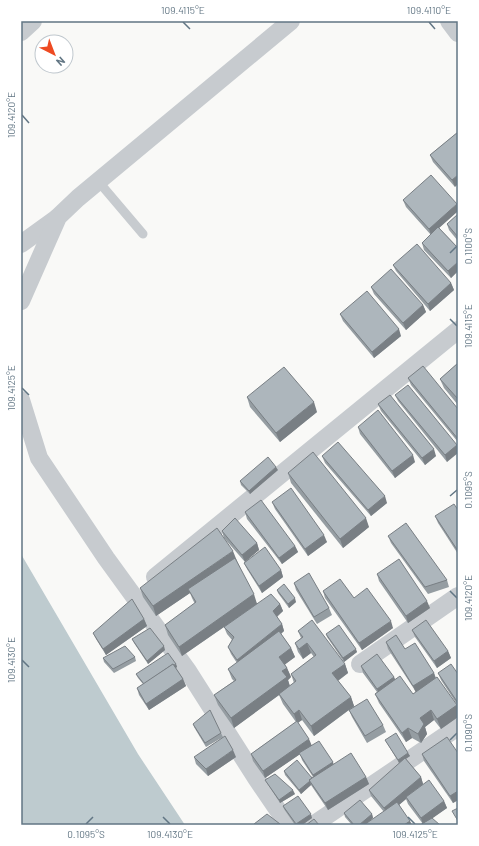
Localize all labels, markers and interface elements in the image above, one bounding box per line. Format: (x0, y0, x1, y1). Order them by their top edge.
text: 109.4115°E (161, 4, 205, 16)
text: 109.4110°E (407, 4, 451, 16)
north arrow (34, 34, 74, 74)
text: N (54, 55, 68, 69)
text: 109.4120°E (5, 92, 17, 138)
text: 0.1100°S (462, 228, 474, 264)
text: 109.4115°E (462, 304, 474, 348)
text: 109.4125°E (5, 365, 17, 411)
text: 0.1095°S (462, 471, 474, 509)
text: 109.4120°E (462, 575, 474, 621)
text: 109.4130°E (5, 637, 17, 683)
text: 0.1090°S (462, 714, 474, 752)
text: 0.1095°S (67, 828, 105, 840)
text: 109.4130°E (147, 828, 193, 840)
text: 109.4125°E (392, 828, 438, 840)

